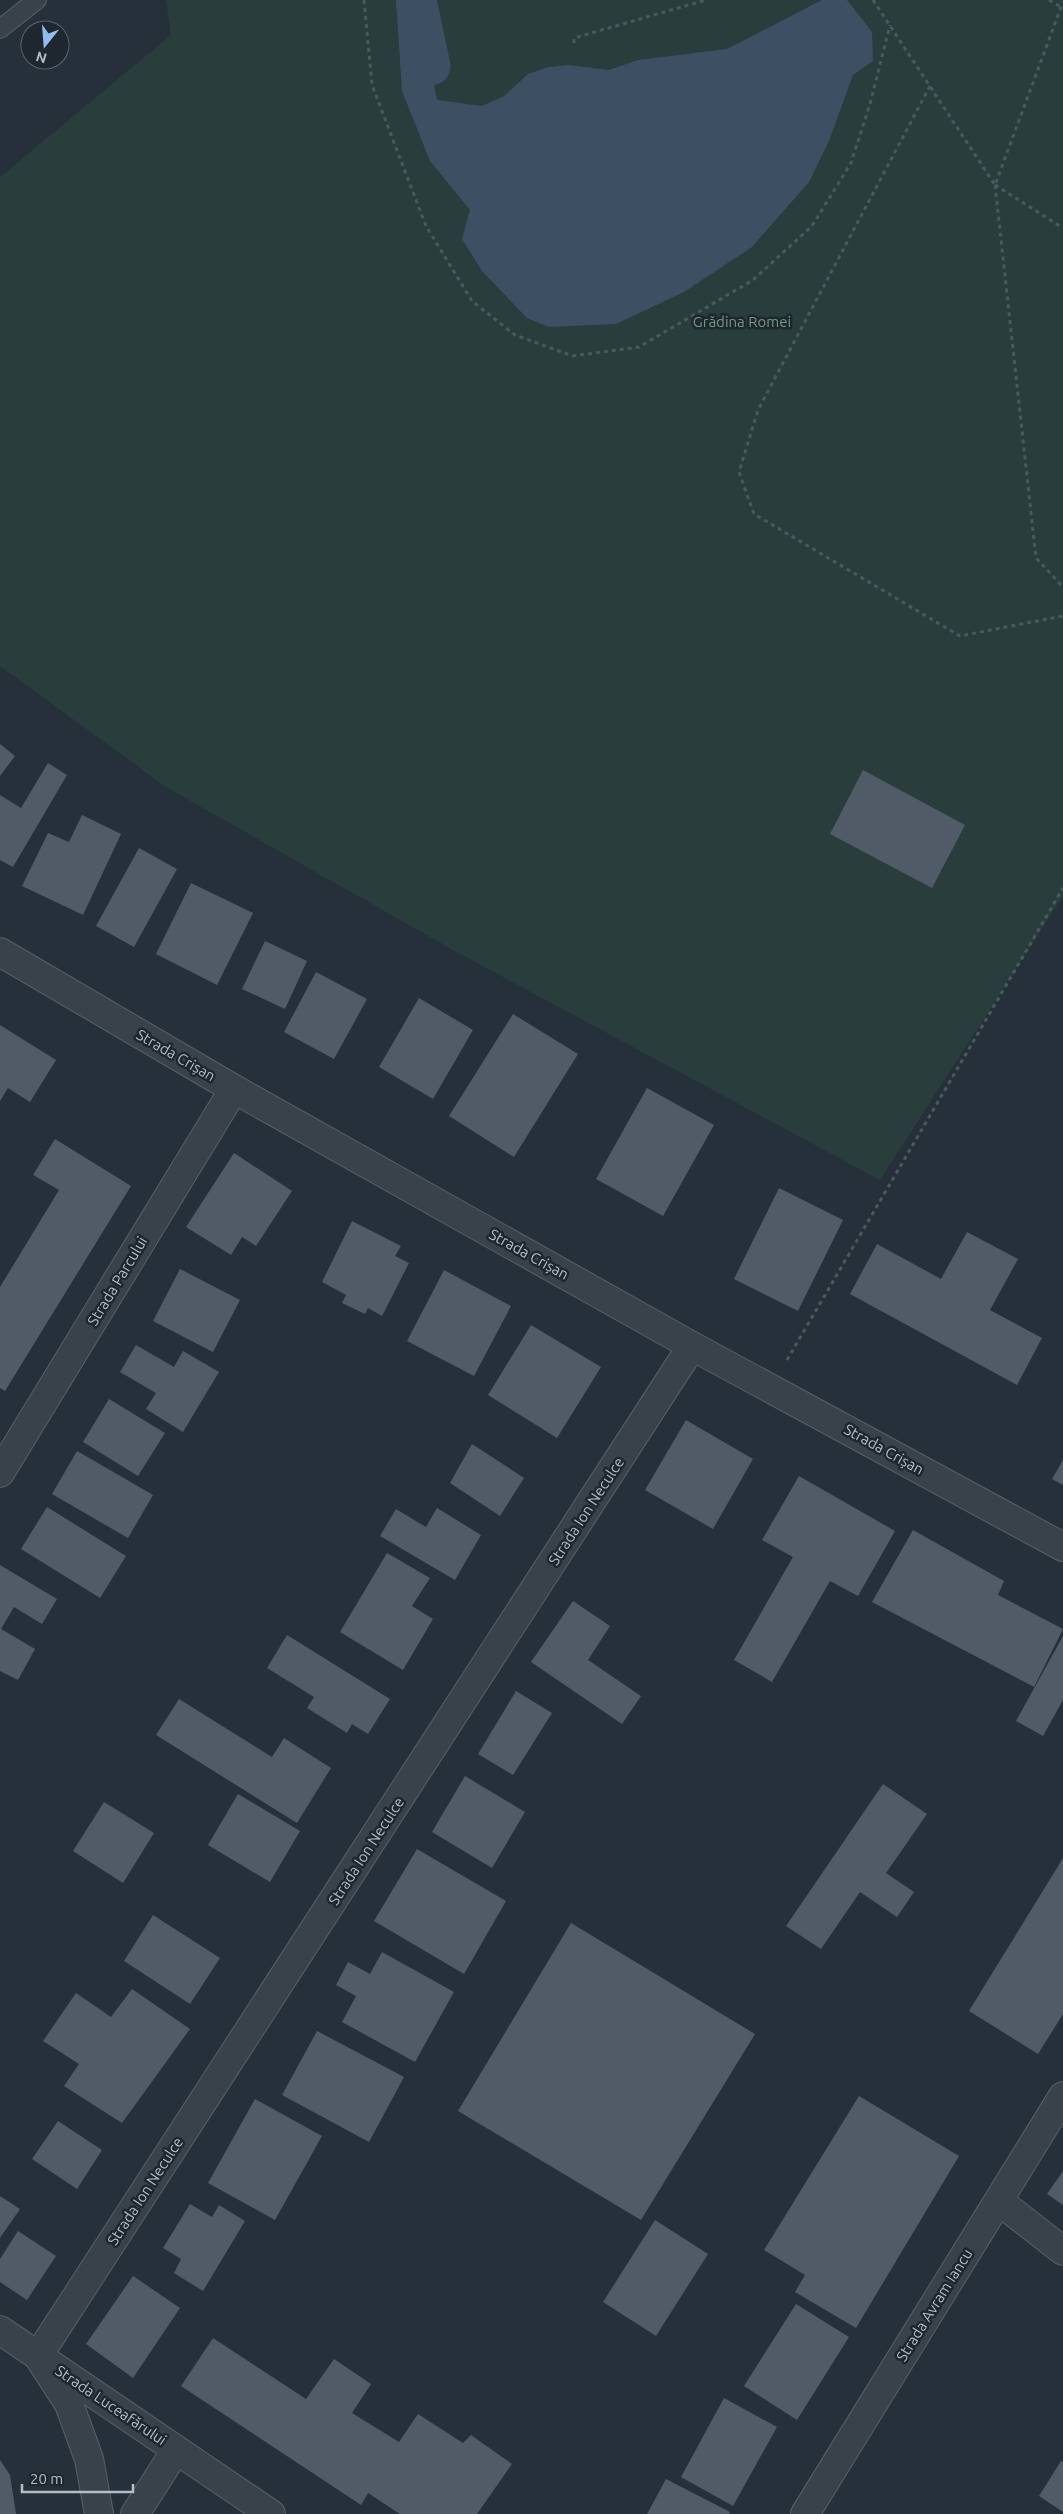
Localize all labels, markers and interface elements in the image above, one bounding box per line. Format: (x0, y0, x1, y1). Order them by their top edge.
north arrow (20, 20, 70, 70)
text: N (34, 48, 49, 67)
park label: Grădina Romei (693, 313, 791, 330)
street label: Strada Crișan (133, 1026, 219, 1084)
street label: Strada Crișan (486, 1225, 572, 1283)
street label: Strada Parcului (84, 1233, 150, 1329)
street label: Strada Crișan (841, 1420, 927, 1478)
street label: Strada Ion Neculce (545, 1454, 627, 1568)
street label: Strada Ion Neculce (325, 1794, 407, 1908)
street label: Strada Ion Neculce (104, 2134, 186, 2248)
street label: Strada Avram Iancu (893, 2246, 975, 2364)
street label: Strada Luceafărului (52, 2362, 170, 2448)
scale bar (22, 2462, 134, 2494)
text: 20 m (30, 2470, 63, 2487)

